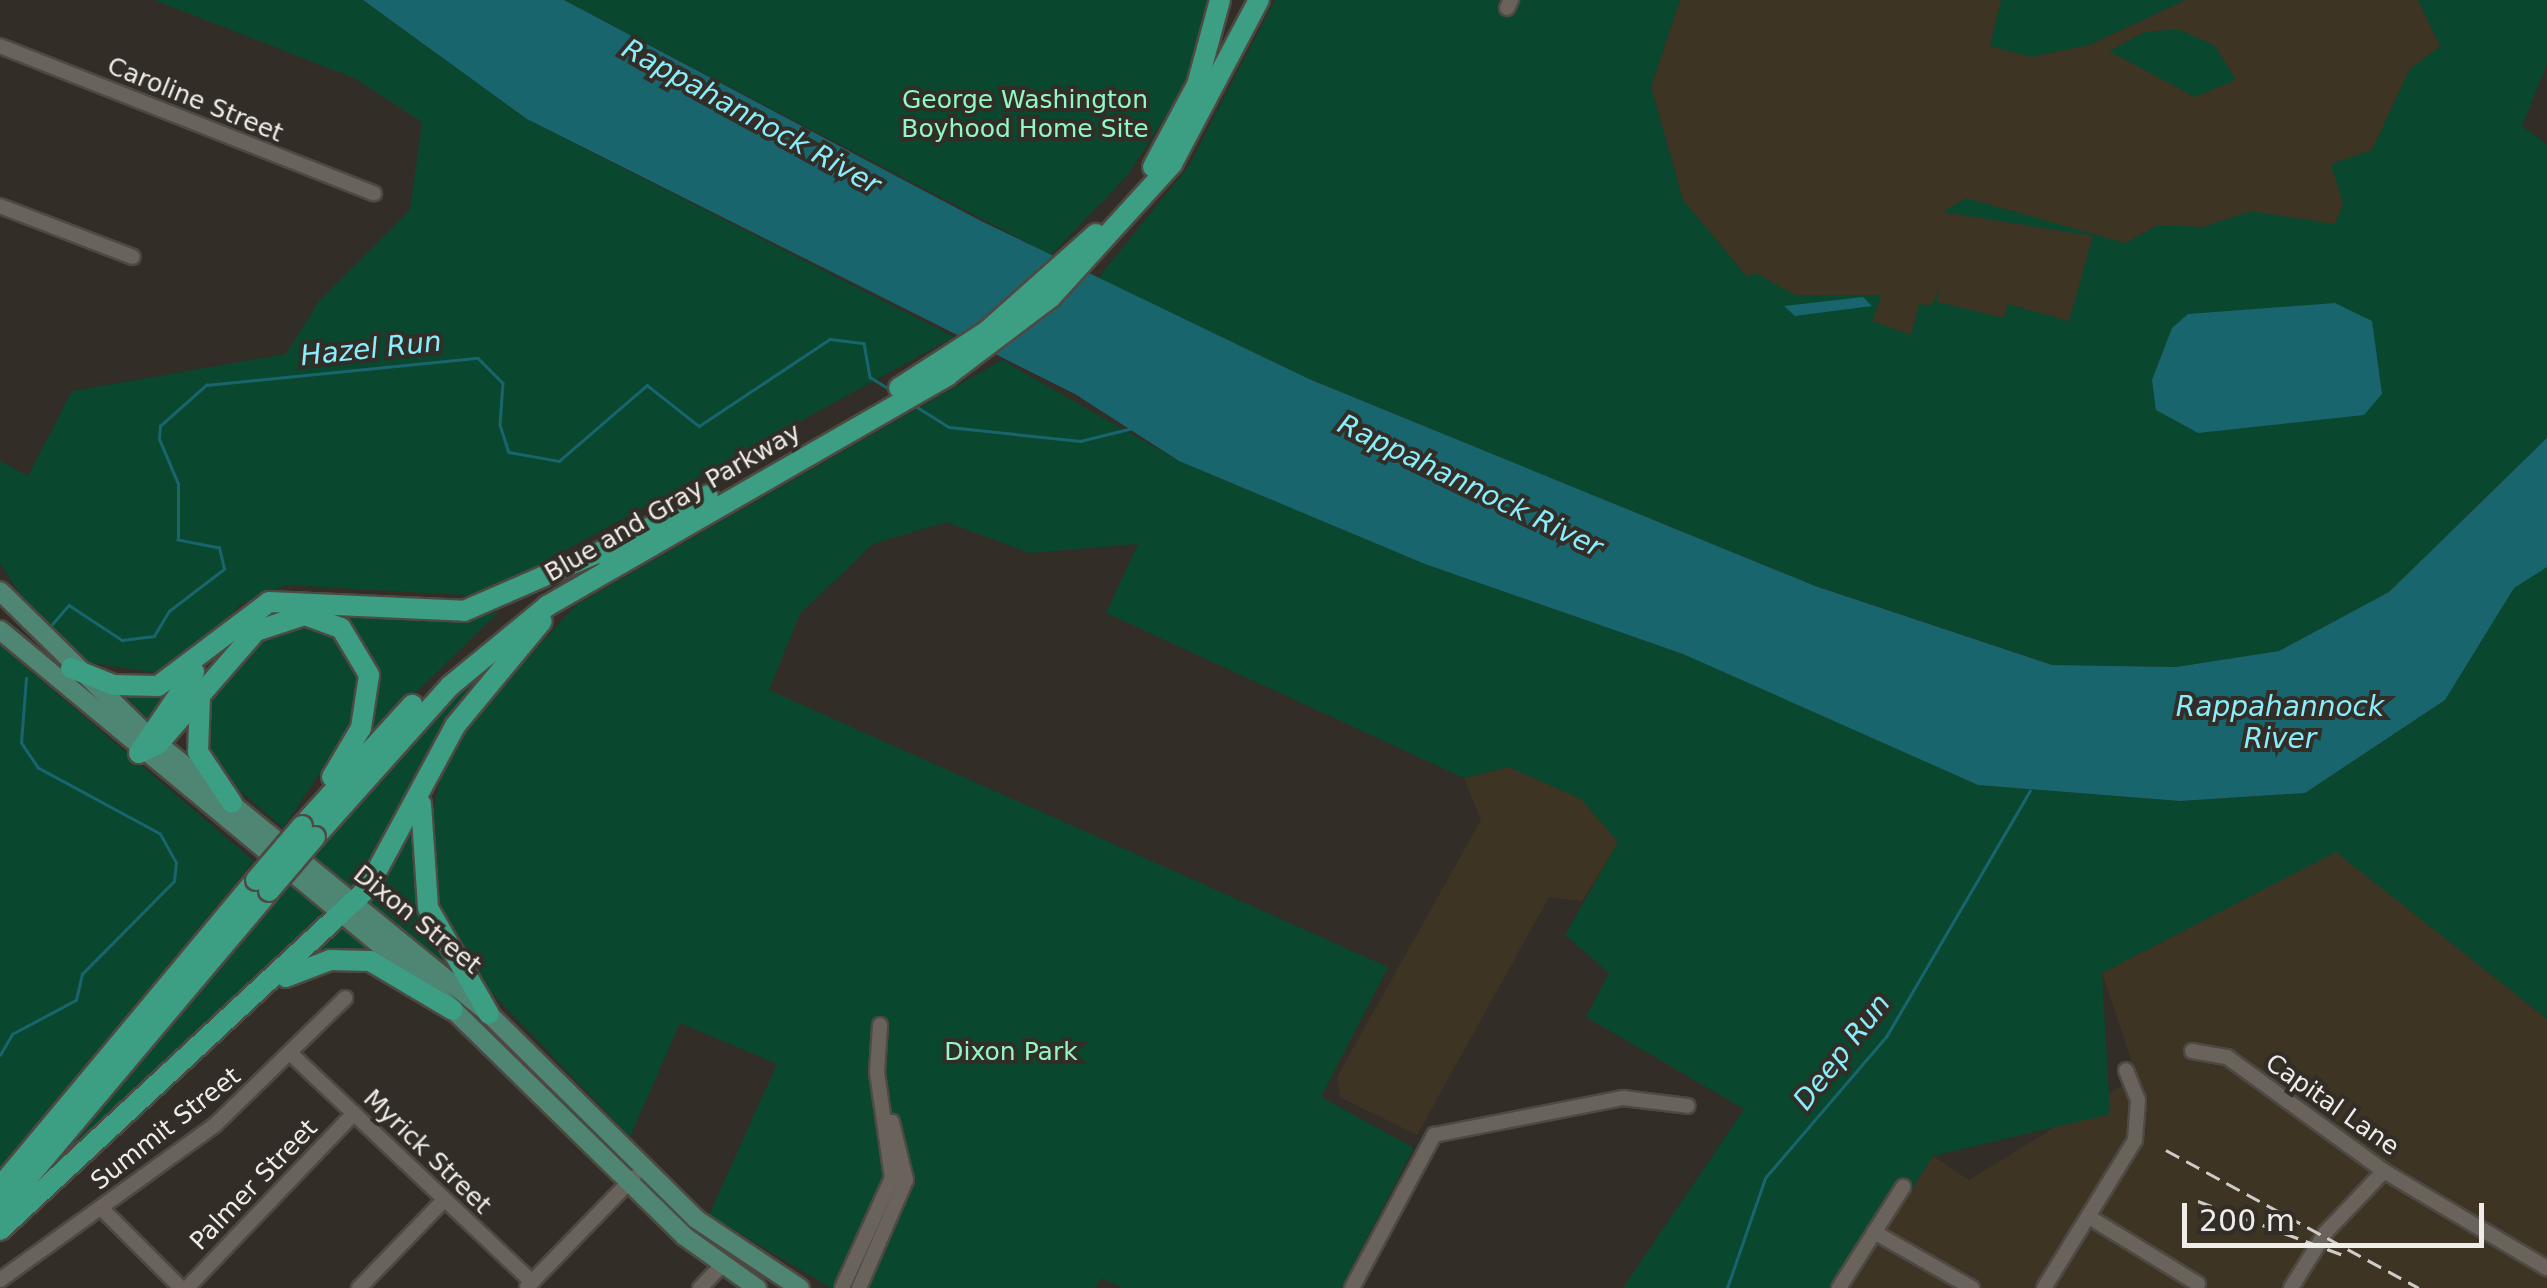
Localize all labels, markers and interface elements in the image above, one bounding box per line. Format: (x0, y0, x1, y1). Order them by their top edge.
water label: Rappahannock River (616, 32, 886, 202)
street label: Caroline Street (103, 51, 287, 149)
park label: George Washington Boyhood Home Site (901, 86, 1149, 145)
water label: Hazel Run (299, 325, 443, 373)
water label: Rappahannock River (1332, 407, 1608, 565)
street label: Blue and Gray Parkway (540, 417, 806, 589)
water label: Rappahannock River (2176, 690, 2384, 756)
street label: Dixon Street (347, 859, 487, 981)
water label: Deep Run (1786, 987, 1898, 1117)
park label: Dixon Park (944, 1037, 1078, 1067)
street label: Capital Lane (2259, 1048, 2405, 1162)
street label: Summit Street (85, 1061, 247, 1197)
street label: Myrick Street (357, 1084, 497, 1220)
street label: Palmer Street (184, 1113, 324, 1257)
scale bar (2187, 1183, 2490, 1245)
text: 200 m (2199, 1203, 2295, 1238)

